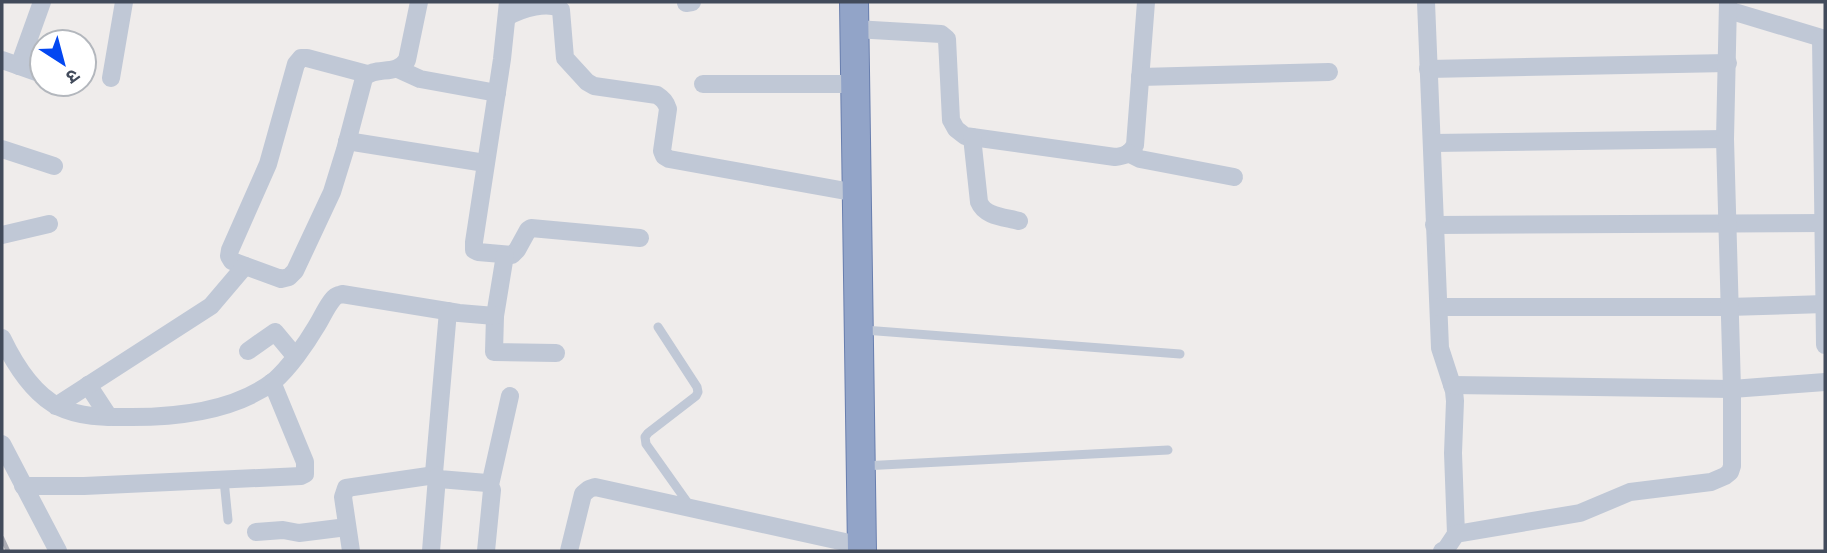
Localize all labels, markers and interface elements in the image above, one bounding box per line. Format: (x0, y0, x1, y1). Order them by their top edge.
north arrow (28, 28, 98, 98)
text: उ (61, 65, 85, 90)

